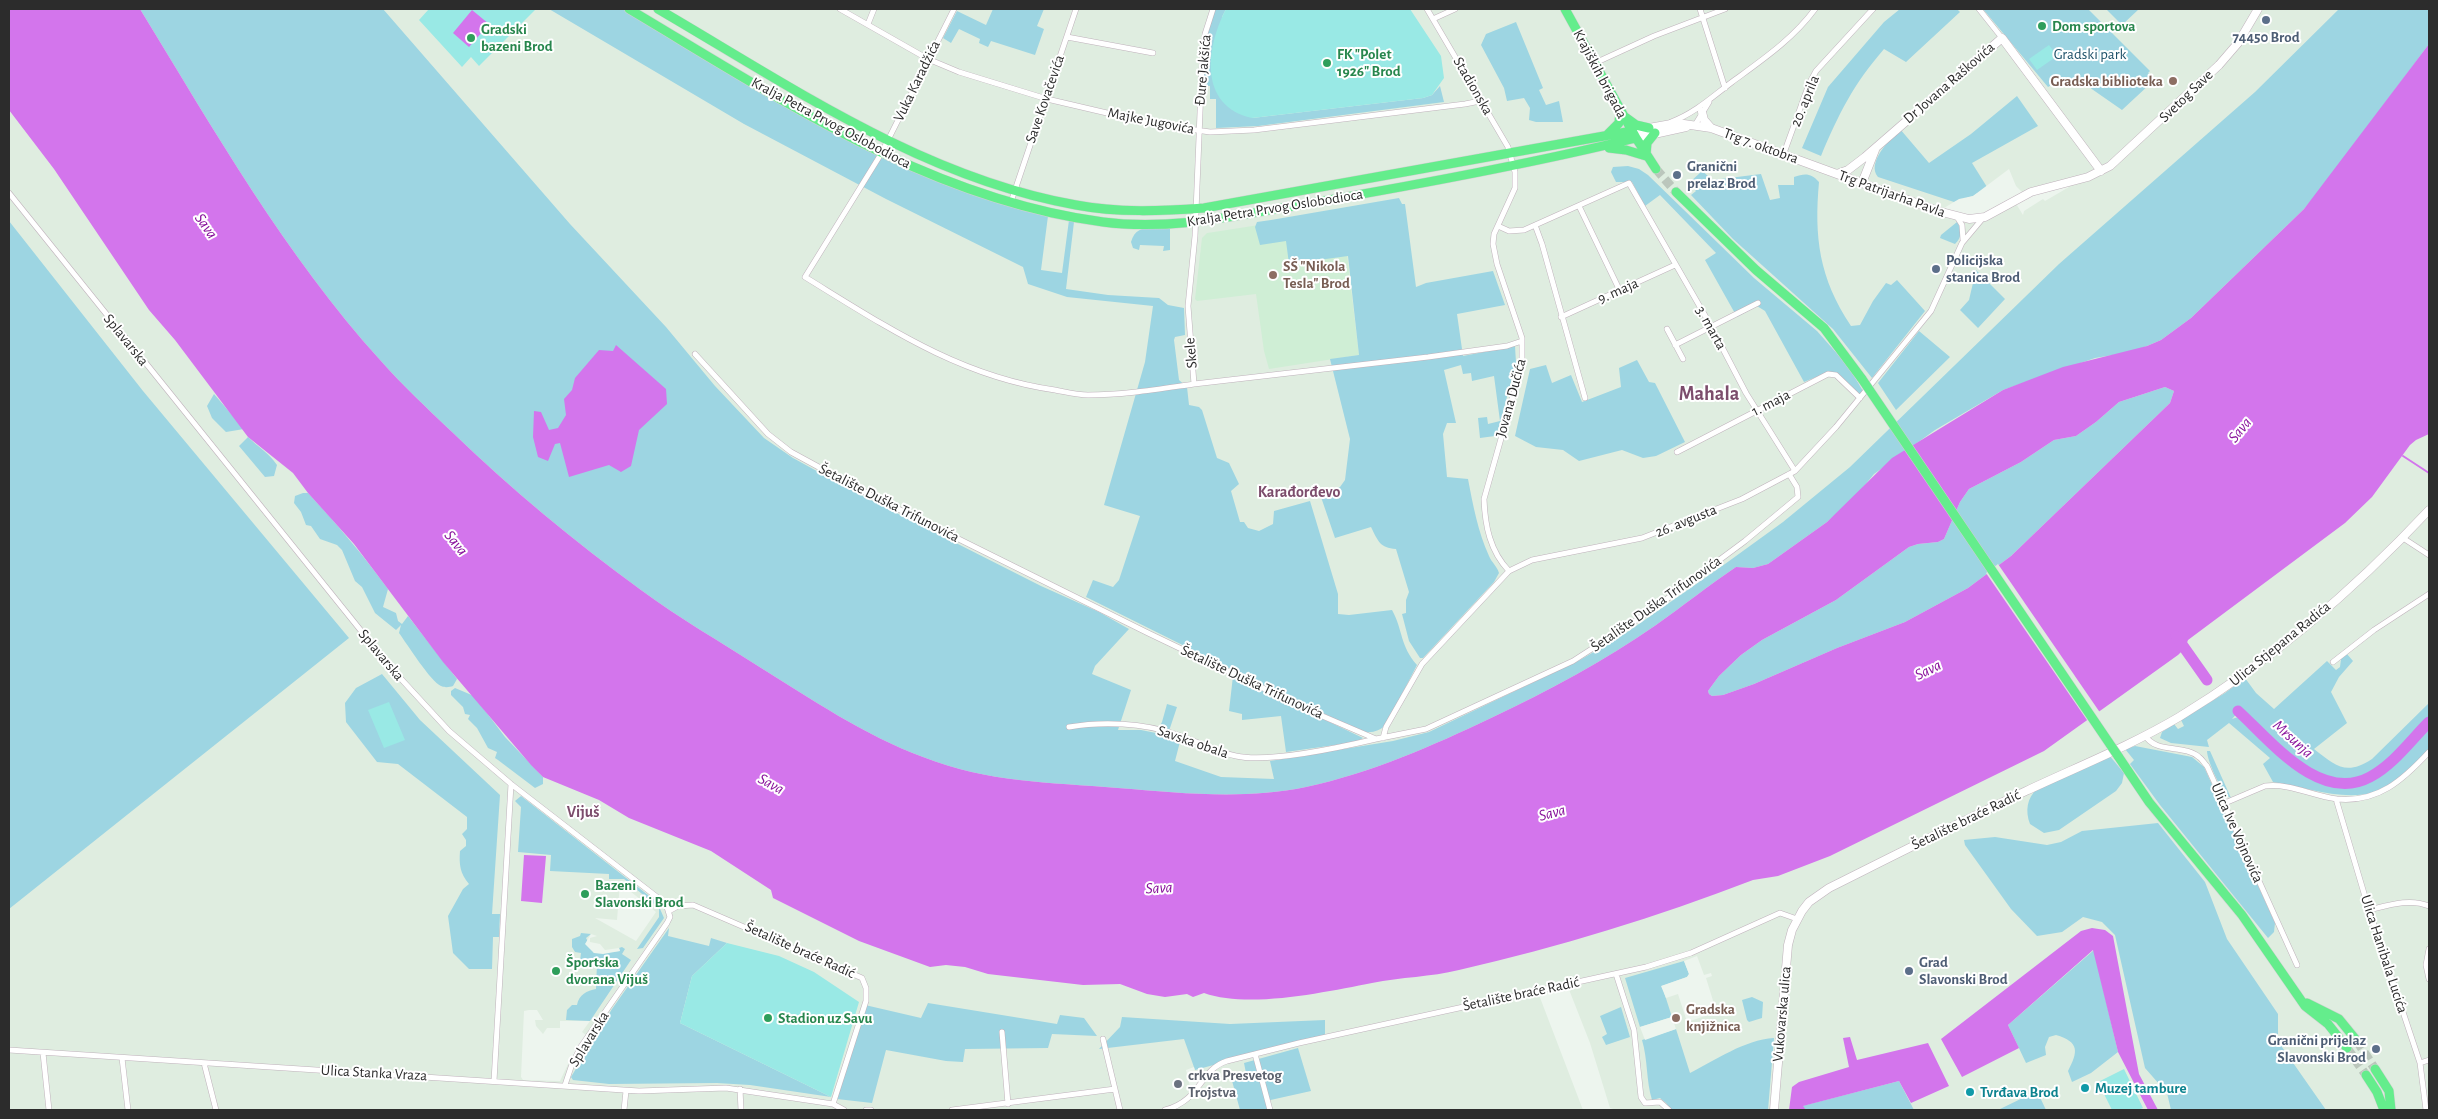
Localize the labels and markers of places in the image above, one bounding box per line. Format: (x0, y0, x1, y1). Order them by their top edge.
marker: 74450 Brod (2260, 14, 2272, 26)
place label: Dom sportova (2052, 17, 2135, 35)
place label: Gradski bazeni Brod (481, 20, 553, 55)
marker: Dom sportova (2036, 20, 2048, 32)
place label: 74450 Brod (2232, 28, 2300, 46)
marker: Gradski bazeni Brod (465, 32, 477, 44)
place label: FK "Polet 1926" Brod (1337, 45, 1401, 80)
marker: FK "Polet 1926" Brod (1321, 57, 1333, 69)
place label: Gradska biblioteka (2050, 72, 2163, 90)
marker: Gradska biblioteka (2167, 75, 2179, 87)
place label: Granični prelaz Brod (1687, 157, 1756, 192)
marker: Granični prelaz Brod (1671, 169, 1683, 181)
place label: Policijska stanica Brod (1946, 251, 2020, 286)
place label: SŠ "Nikola Tesla" Brod (1283, 257, 1350, 292)
marker: Policijska stanica Brod (1930, 263, 1942, 275)
marker: SŠ "Nikola Tesla" Brod (1267, 269, 1279, 281)
place label: Bazeni Slavonski Brod (595, 876, 684, 911)
marker: Bazeni Slavonski Brod (579, 888, 591, 900)
place label: Športska dvorana Vijuš (566, 953, 648, 988)
place label: Grad Slavonski Brod (1919, 953, 2008, 988)
marker: Športska dvorana Vijuš (550, 965, 562, 977)
marker: Grad Slavonski Brod (1903, 965, 1915, 977)
place label: Gradska knjižnica (1686, 1000, 1741, 1035)
place label: Stadion uz Savu (778, 1009, 872, 1027)
marker: Stadion uz Savu (762, 1012, 774, 1024)
marker: Gradska knjižnica (1670, 1012, 1682, 1024)
place label: Granični prijelaz Slavonski Brod (2268, 1031, 2366, 1066)
marker: Granični prijelaz Slavonski Brod (2370, 1043, 2382, 1055)
place label: crkva Presvetog Trojstva (1188, 1066, 1282, 1101)
marker: crkva Presvetog Trojstva (1172, 1078, 1184, 1090)
place label: Muzej tambure (2095, 1079, 2187, 1097)
marker: Muzej tambure (2079, 1082, 2091, 1094)
place label: Tvrđava Brod (1980, 1083, 2059, 1101)
marker: Tvrđava Brod (1964, 1086, 1976, 1098)

